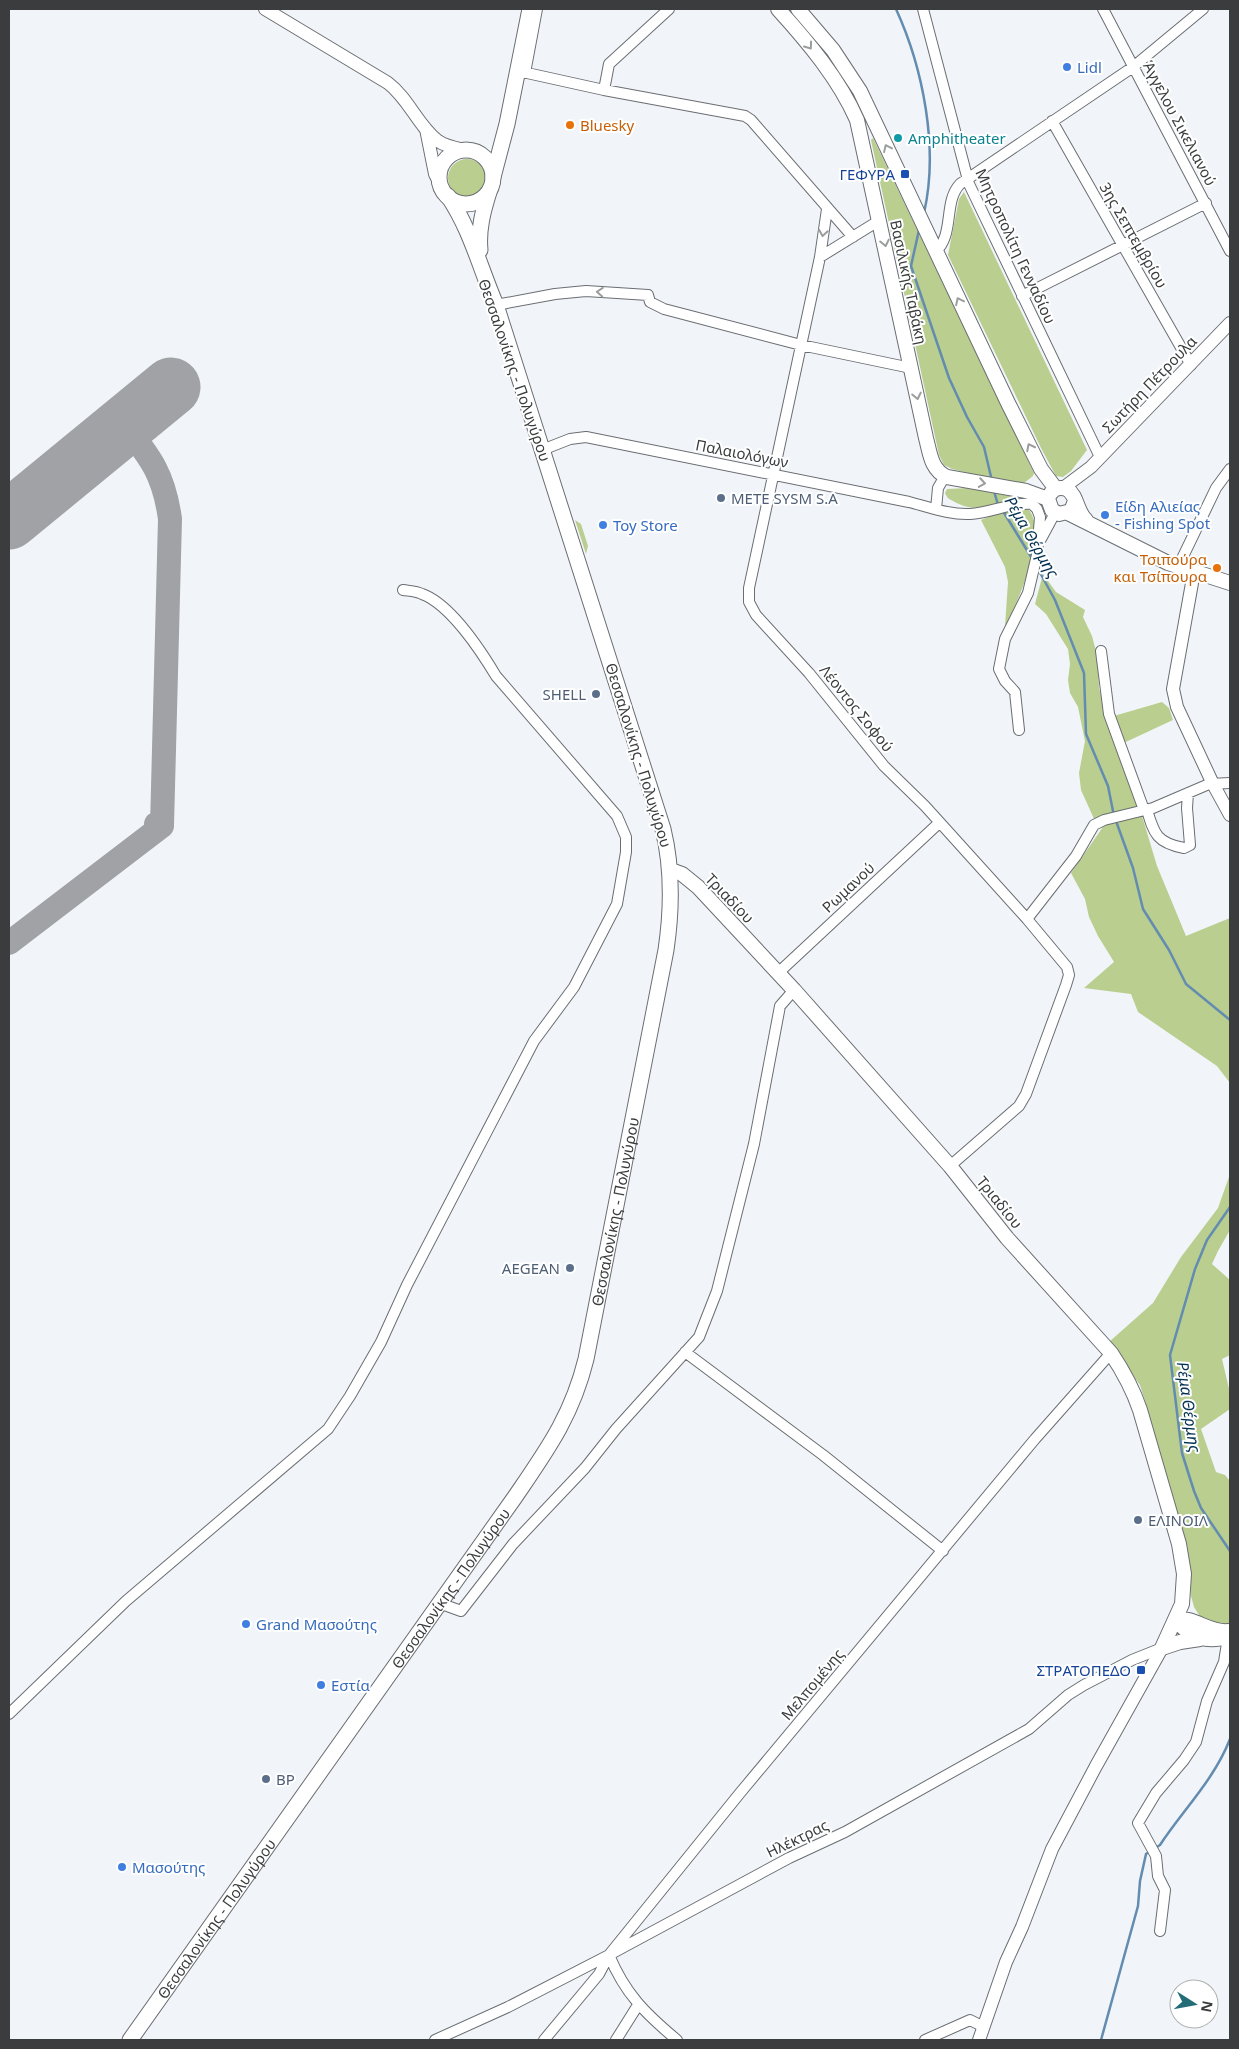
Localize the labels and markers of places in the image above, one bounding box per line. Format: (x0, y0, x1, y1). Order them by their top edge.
place label: Lidl (1077, 57, 1102, 77)
marker: Lidl (1061, 61, 1073, 73)
place label: Bluesky (580, 115, 635, 135)
marker: Bluesky (564, 119, 576, 131)
place label: Amphitheater (908, 128, 1006, 148)
marker: Amphitheater (892, 132, 904, 144)
place label: ΓΕΦΥΡΑ (840, 164, 895, 184)
marker: ΓΕΦΥΡΑ (899, 168, 911, 180)
place label: METE SYSM S.A (731, 488, 838, 508)
marker: METE SYSM S.A (715, 492, 727, 504)
place label: Είδη Αλιείας - Fishing Spot (1115, 496, 1211, 533)
marker: Είδη Αλιείας - Fishing Spot (1099, 509, 1111, 521)
place label: Toy Store (613, 515, 678, 535)
marker: Toy Store (597, 519, 609, 531)
place label: Τσιπούρα και Τσίπουρα (1114, 549, 1208, 586)
marker: Τσιπούρα και Τσίπουρα (1211, 562, 1223, 574)
place label: SHELL (543, 684, 586, 704)
marker: SHELL (590, 688, 602, 700)
place label: AEGEAN (502, 1258, 560, 1278)
marker: AEGEAN (564, 1262, 576, 1274)
place label: ΕΛΙΝΟΙΛ (1148, 1510, 1209, 1530)
marker: ΕΛΙΝΟΙΛ (1132, 1514, 1144, 1526)
place label: Grand Μασούτης (256, 1614, 377, 1634)
marker: Grand Μασούτης (240, 1618, 252, 1630)
place label: ΣΤΡΑΤΟΠΕΔΟ (1036, 1660, 1131, 1680)
marker: ΣΤΡΑΤΟΠΕΔΟ (1135, 1664, 1147, 1676)
place label: Εστία (331, 1675, 371, 1695)
marker: Εστία (315, 1679, 327, 1691)
place label: BP (276, 1769, 295, 1789)
marker: BP (260, 1773, 272, 1785)
place label: Μασούτης (132, 1857, 205, 1877)
marker: Μασούτης (116, 1861, 128, 1873)

